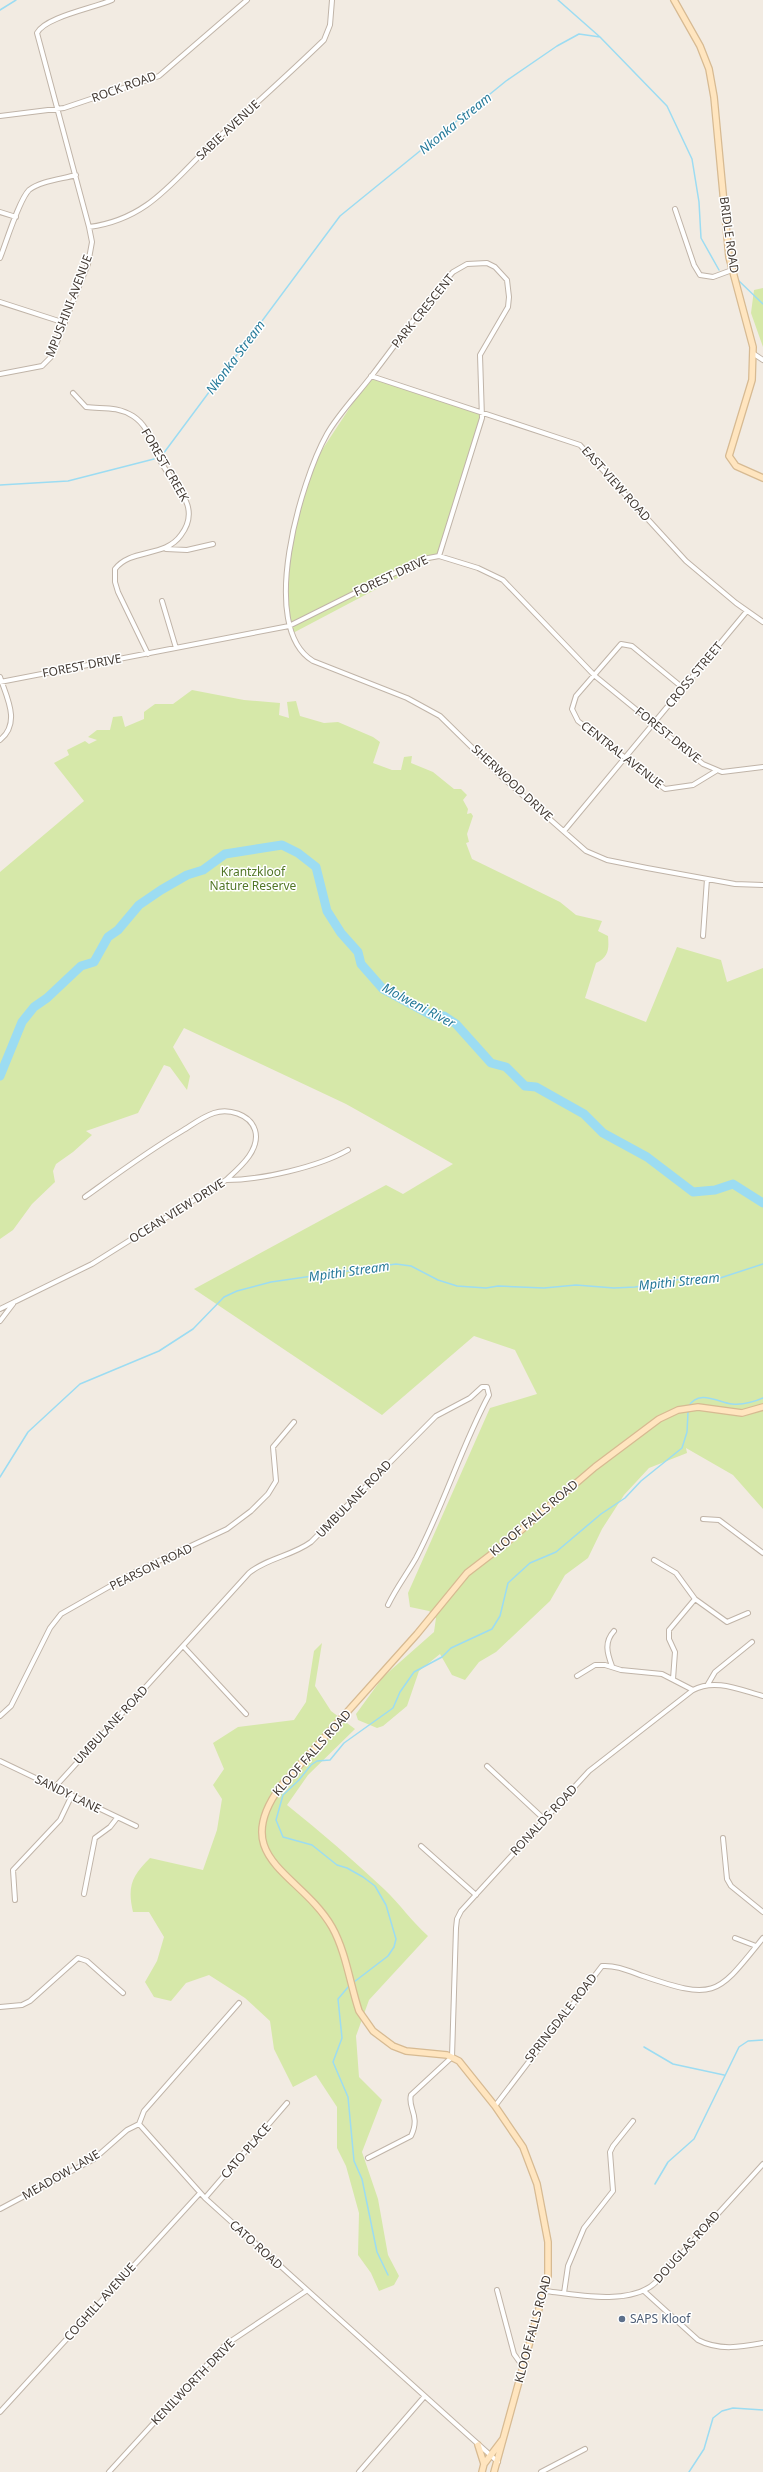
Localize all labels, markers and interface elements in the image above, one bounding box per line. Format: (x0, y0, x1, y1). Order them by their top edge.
street label: ROCK ROAD (89, 67, 159, 106)
water label: Nkonka Stream (415, 88, 495, 158)
street label: SABIE AVENUE (192, 96, 263, 164)
street label: BRIDLE ROAD (716, 196, 743, 275)
street label: MPUSHINI AVENUE (41, 252, 96, 359)
street label: PARK CRESCENT (387, 270, 458, 351)
water label: Nkonka Stream (201, 316, 269, 398)
street label: FOREST CREEK (138, 425, 194, 505)
street label: EAST VIEW ROAD (578, 442, 655, 525)
street label: FOREST DRIVE (351, 551, 431, 600)
street label: CROSS STREET (661, 638, 727, 711)
street label: FOREST DRIVE (41, 650, 123, 682)
street label: FOREST DRIVE (632, 703, 705, 766)
street label: CENTRAL AVENUE (578, 717, 667, 792)
street label: SHERWOOD DRIVE (468, 740, 557, 825)
park label: Krantzkloof Nature Reserve (210, 863, 297, 894)
water label: Molweni River (379, 978, 459, 1032)
street label: OCEAN VIEW DRIVE (126, 1174, 228, 1247)
water label: Mpithi Stream (307, 1256, 391, 1286)
water label: Mpithi Stream (638, 1268, 720, 1294)
street label: UMBULANE ROAD (312, 1456, 395, 1541)
street label: KLOOF FALLS ROAD (486, 1475, 582, 1560)
street label: PEARSON ROAD (106, 1539, 195, 1594)
street label: UMBULANE ROAD (70, 1681, 152, 1768)
street label: KLOOF FALLS ROAD (268, 1706, 355, 1799)
street label: SANDY LANE (32, 1770, 104, 1817)
street label: RONALDS ROAD (506, 1780, 581, 1859)
street label: SPRINGDALE ROAD (520, 1970, 601, 2066)
street label: CATO PLACE (217, 2119, 275, 2182)
street label: MEADOW LANE (19, 2145, 103, 2204)
street label: DOUGLAS ROAD (649, 2206, 724, 2287)
street label: CATO ROAD (226, 2216, 287, 2273)
street label: COGHILL AVENUE (60, 2259, 139, 2344)
street label: KLOOF FALLS ROAD (510, 2273, 555, 2384)
place label: SAPS Kloof (630, 2310, 691, 2327)
marker: SAPS Kloof (617, 2314, 627, 2324)
street label: KENILWORTH DRIVE (147, 2335, 238, 2429)

